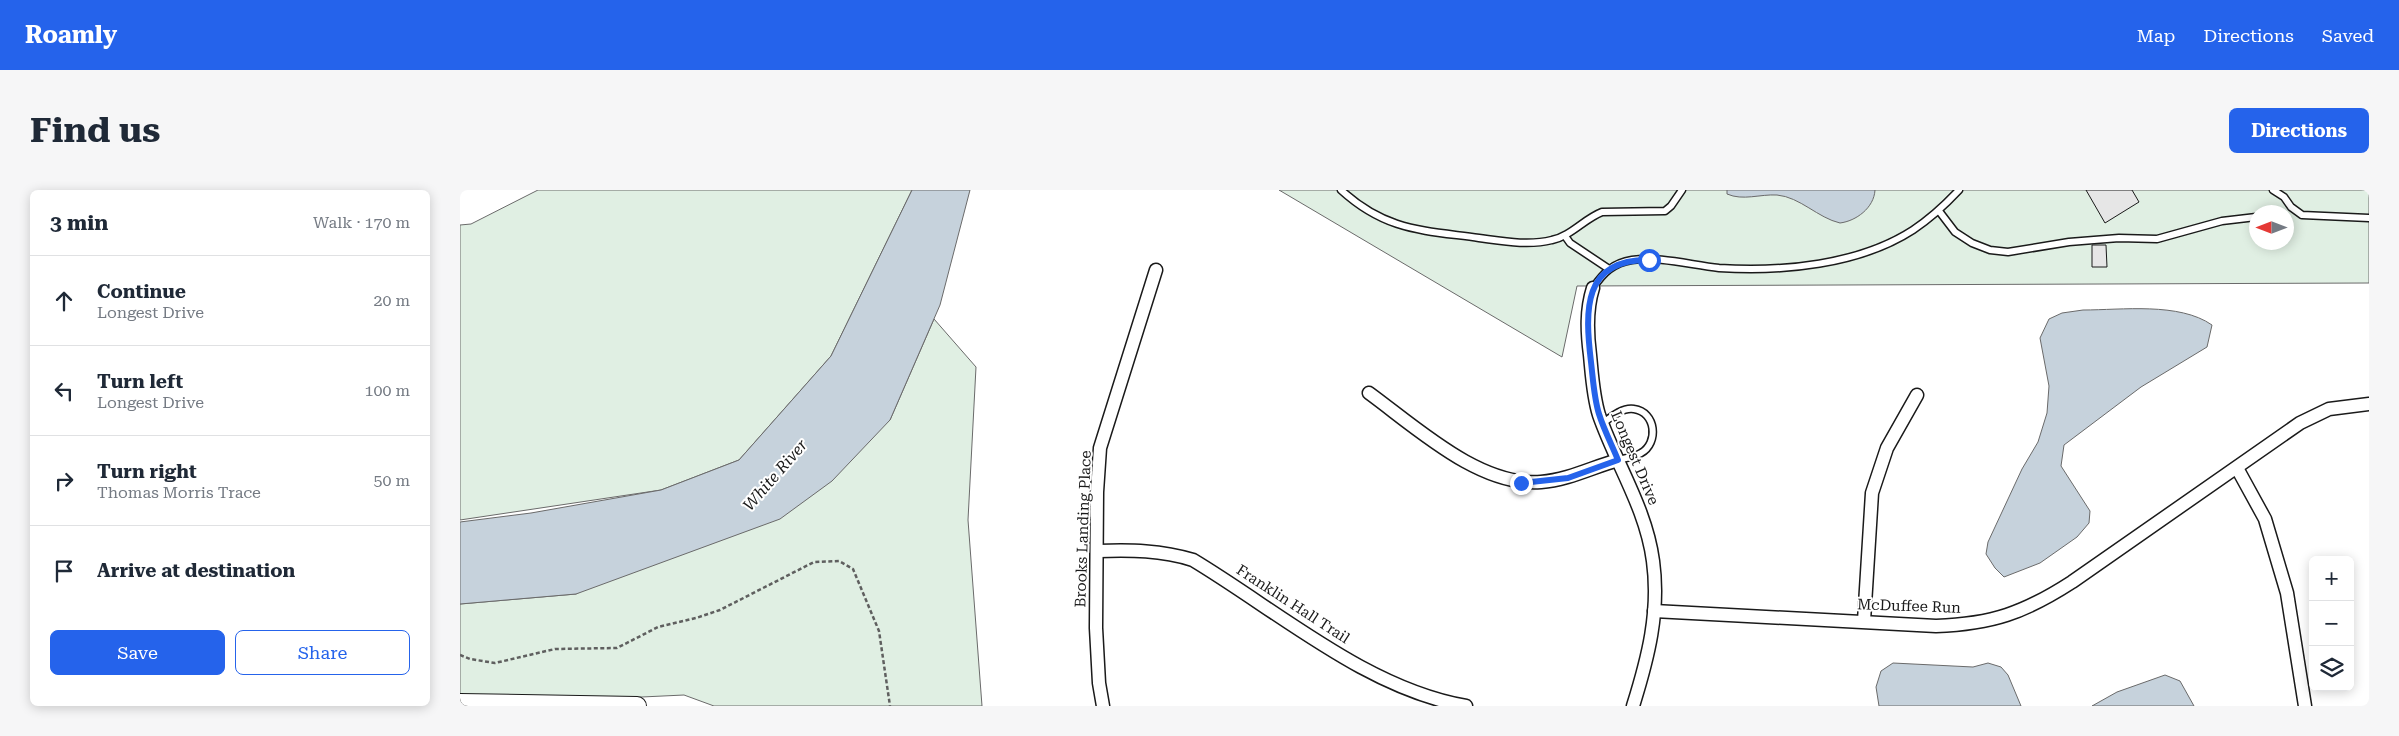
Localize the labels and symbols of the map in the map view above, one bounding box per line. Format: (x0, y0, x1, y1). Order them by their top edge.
north arrow (2249, 205, 2294, 250)
route start (1638, 249, 1661, 272)
street label: Longest Drive (1607, 408, 1663, 508)
water label: White River (739, 435, 811, 515)
street label: Brooks Landing Place (1071, 450, 1095, 608)
route end (1510, 472, 1533, 495)
street label: Franklin Hall Trail (1233, 561, 1353, 648)
street label: McDuffee Run (1857, 595, 1962, 617)

